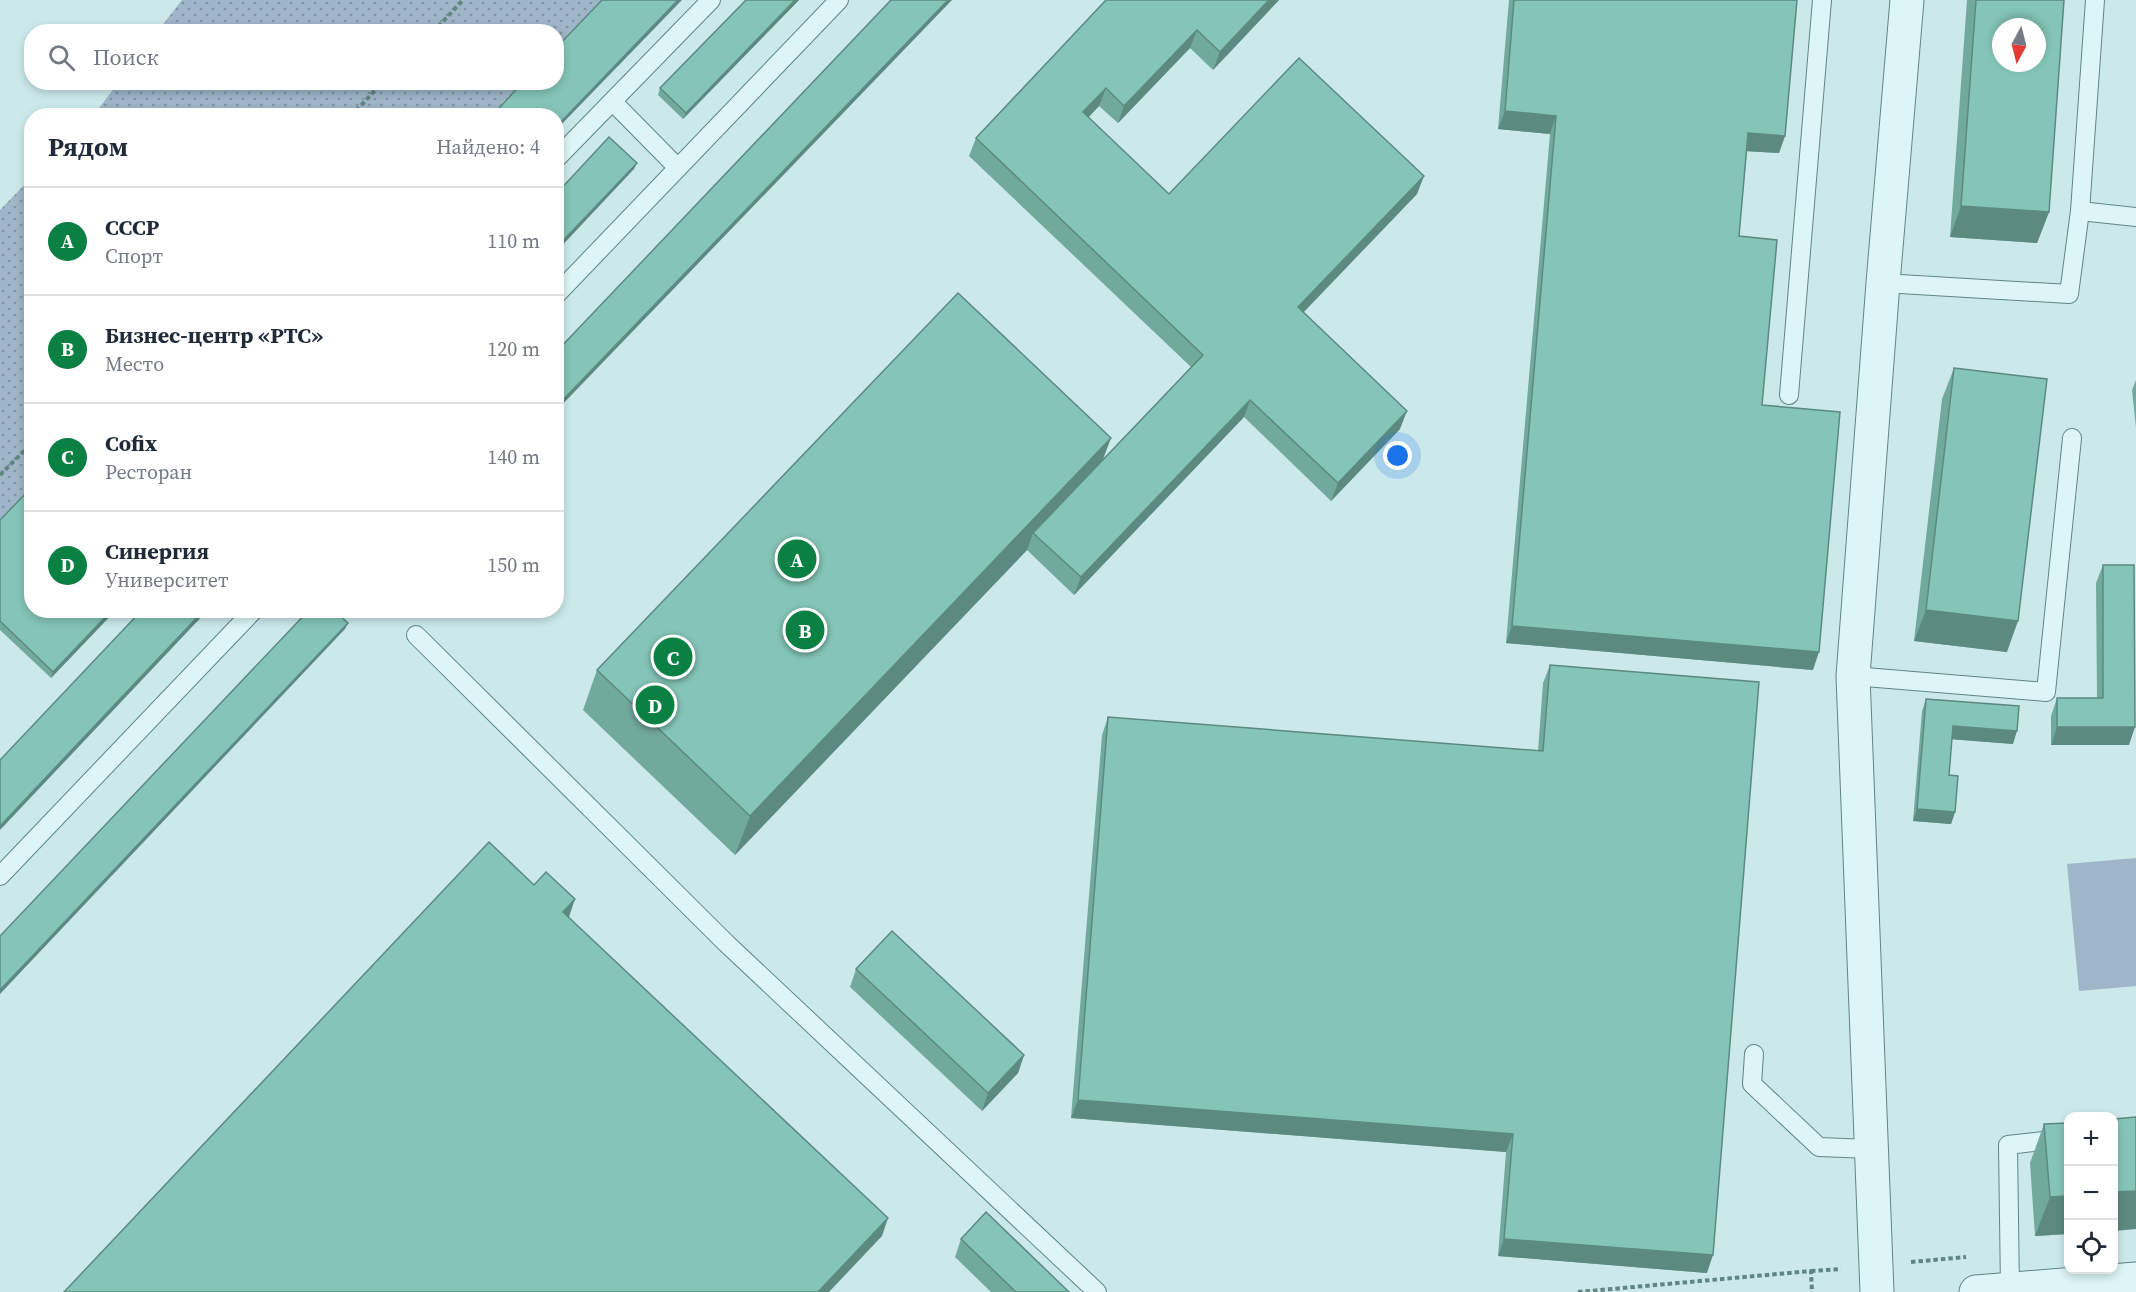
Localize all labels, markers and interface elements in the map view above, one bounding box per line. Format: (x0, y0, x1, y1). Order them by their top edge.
north arrow (1992, 18, 2046, 72)
search box (24, 24, 564, 90)
icon: search (45, 41, 78, 74)
text: Поиск (93, 42, 159, 72)
text: Рядом (48, 129, 128, 165)
text: Найдено: 4 (436, 133, 540, 161)
text: СССР (105, 212, 159, 242)
text: A (61, 227, 74, 255)
text: 110 m (487, 227, 540, 255)
text: Спорт (105, 242, 163, 270)
text: Бизнес-центр «РТС» (105, 320, 323, 350)
text: B (61, 335, 74, 363)
text: 120 m (487, 335, 540, 363)
text: Место (105, 350, 164, 378)
text: Cofix (105, 428, 157, 458)
your location (1383, 441, 1412, 470)
text: C (61, 443, 74, 471)
text: 140 m (487, 443, 540, 471)
text: Ресторан (105, 458, 192, 486)
text: Синергия (105, 536, 209, 566)
pin: A (778, 536, 816, 582)
text: D (60, 551, 75, 579)
text: 150 m (487, 551, 540, 579)
text: Университет (105, 566, 229, 594)
pin: B (786, 608, 824, 652)
pin: C (654, 634, 692, 680)
pin: D (636, 682, 674, 728)
map controls (2064, 1112, 2118, 1274)
button: + (2064, 1112, 2118, 1166)
button: − (2064, 1166, 2118, 1220)
button: locate (2064, 1220, 2118, 1274)

